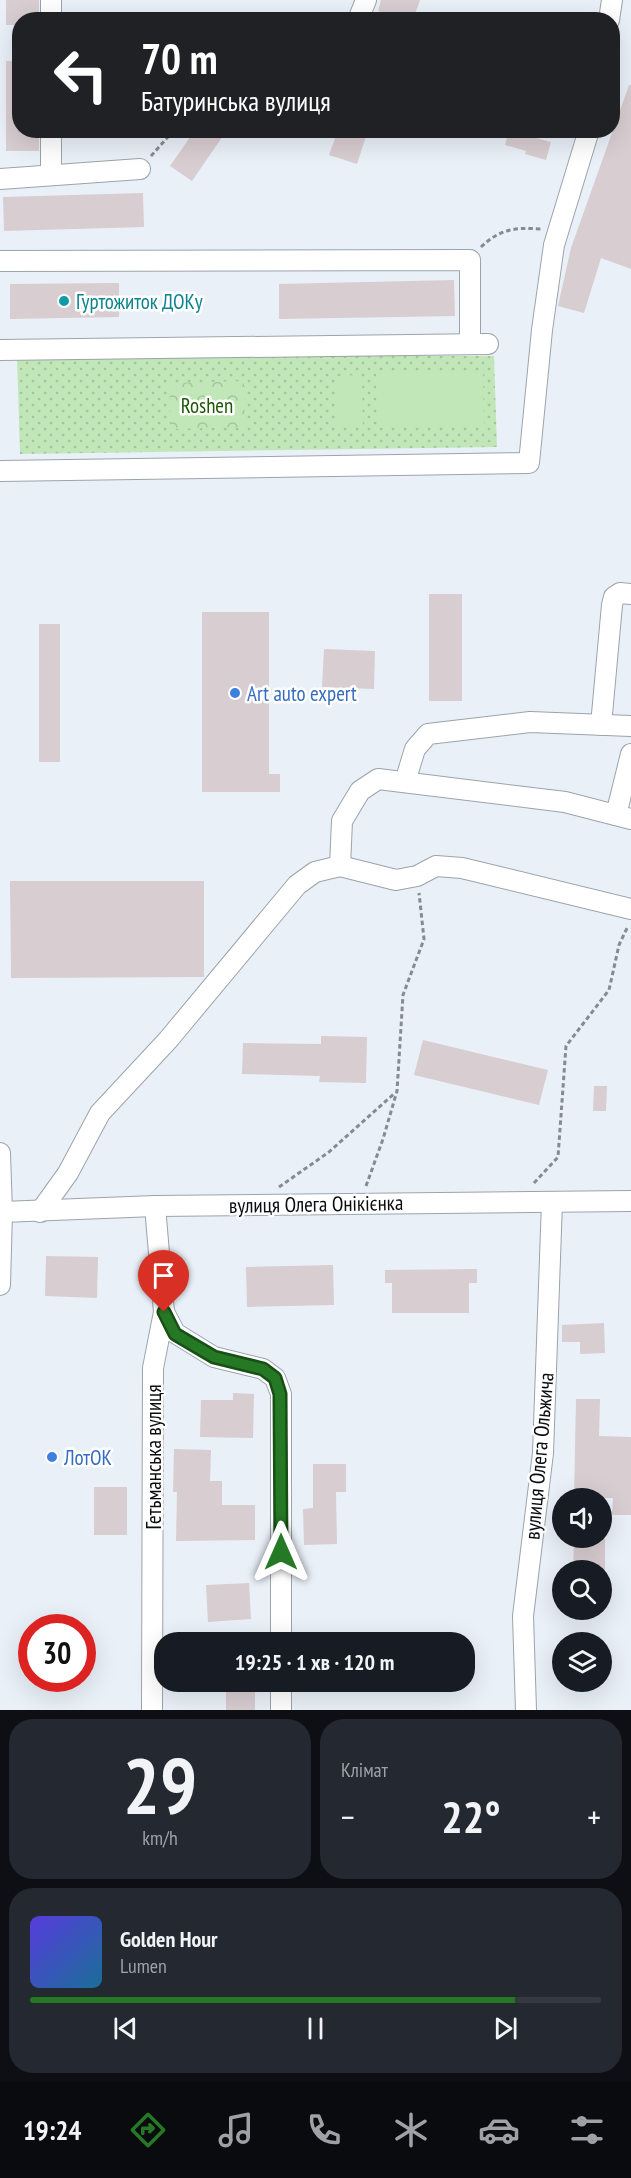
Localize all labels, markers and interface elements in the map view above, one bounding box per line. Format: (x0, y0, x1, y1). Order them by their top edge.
text: 70 m (141, 31, 218, 86)
icon: left (42, 36, 120, 114)
text: Батуринська вулиця (141, 84, 331, 118)
place label: Гуртожиток ДОКу (76, 288, 203, 315)
marker: Гуртожиток ДОКу (57, 294, 71, 308)
park label: Roshen (181, 392, 233, 419)
place label: Art auto expert (247, 680, 357, 707)
marker: Art auto expert (228, 686, 242, 700)
street label: вулиця Олега Онікієнка (229, 1189, 403, 1219)
pin (138, 1250, 189, 1312)
icon: arrive (147, 1259, 180, 1292)
street label: вулиця Олега Ольжича (518, 1371, 560, 1541)
street label: Гетьманська вулиця (140, 1384, 167, 1530)
place label: ЛотОК (63, 1444, 112, 1471)
marker: ЛотОК (45, 1450, 59, 1464)
map controls (552, 1488, 612, 1692)
button: sound (552, 1488, 612, 1548)
position arrow (249, 1520, 313, 1584)
button: search (552, 1560, 612, 1620)
speed limit sign: 30 (18, 1614, 96, 1692)
button: layers (552, 1632, 612, 1692)
text: 19:25 · 1 хв · 120 m (235, 1648, 394, 1676)
text: 29 (123, 1735, 197, 1836)
text: Клімат (341, 1757, 388, 1783)
text: 22° (441, 1787, 501, 1845)
text: − (341, 1795, 355, 1838)
text: + (587, 1795, 601, 1838)
text: km/h (142, 1825, 178, 1851)
text: Golden Hour (120, 1925, 218, 1953)
text: Lumen (120, 1953, 167, 1979)
icon: previous (109, 2012, 142, 2045)
icon: pause (299, 2012, 332, 2045)
icon: next (489, 2012, 522, 2045)
icon: directions (127, 2109, 169, 2151)
icon: music (215, 2109, 257, 2151)
icon: phone (303, 2109, 345, 2151)
icon: climate (390, 2109, 432, 2151)
icon: car (478, 2109, 520, 2151)
icon: filters (566, 2109, 608, 2151)
text: 19:24 (23, 2113, 81, 2147)

